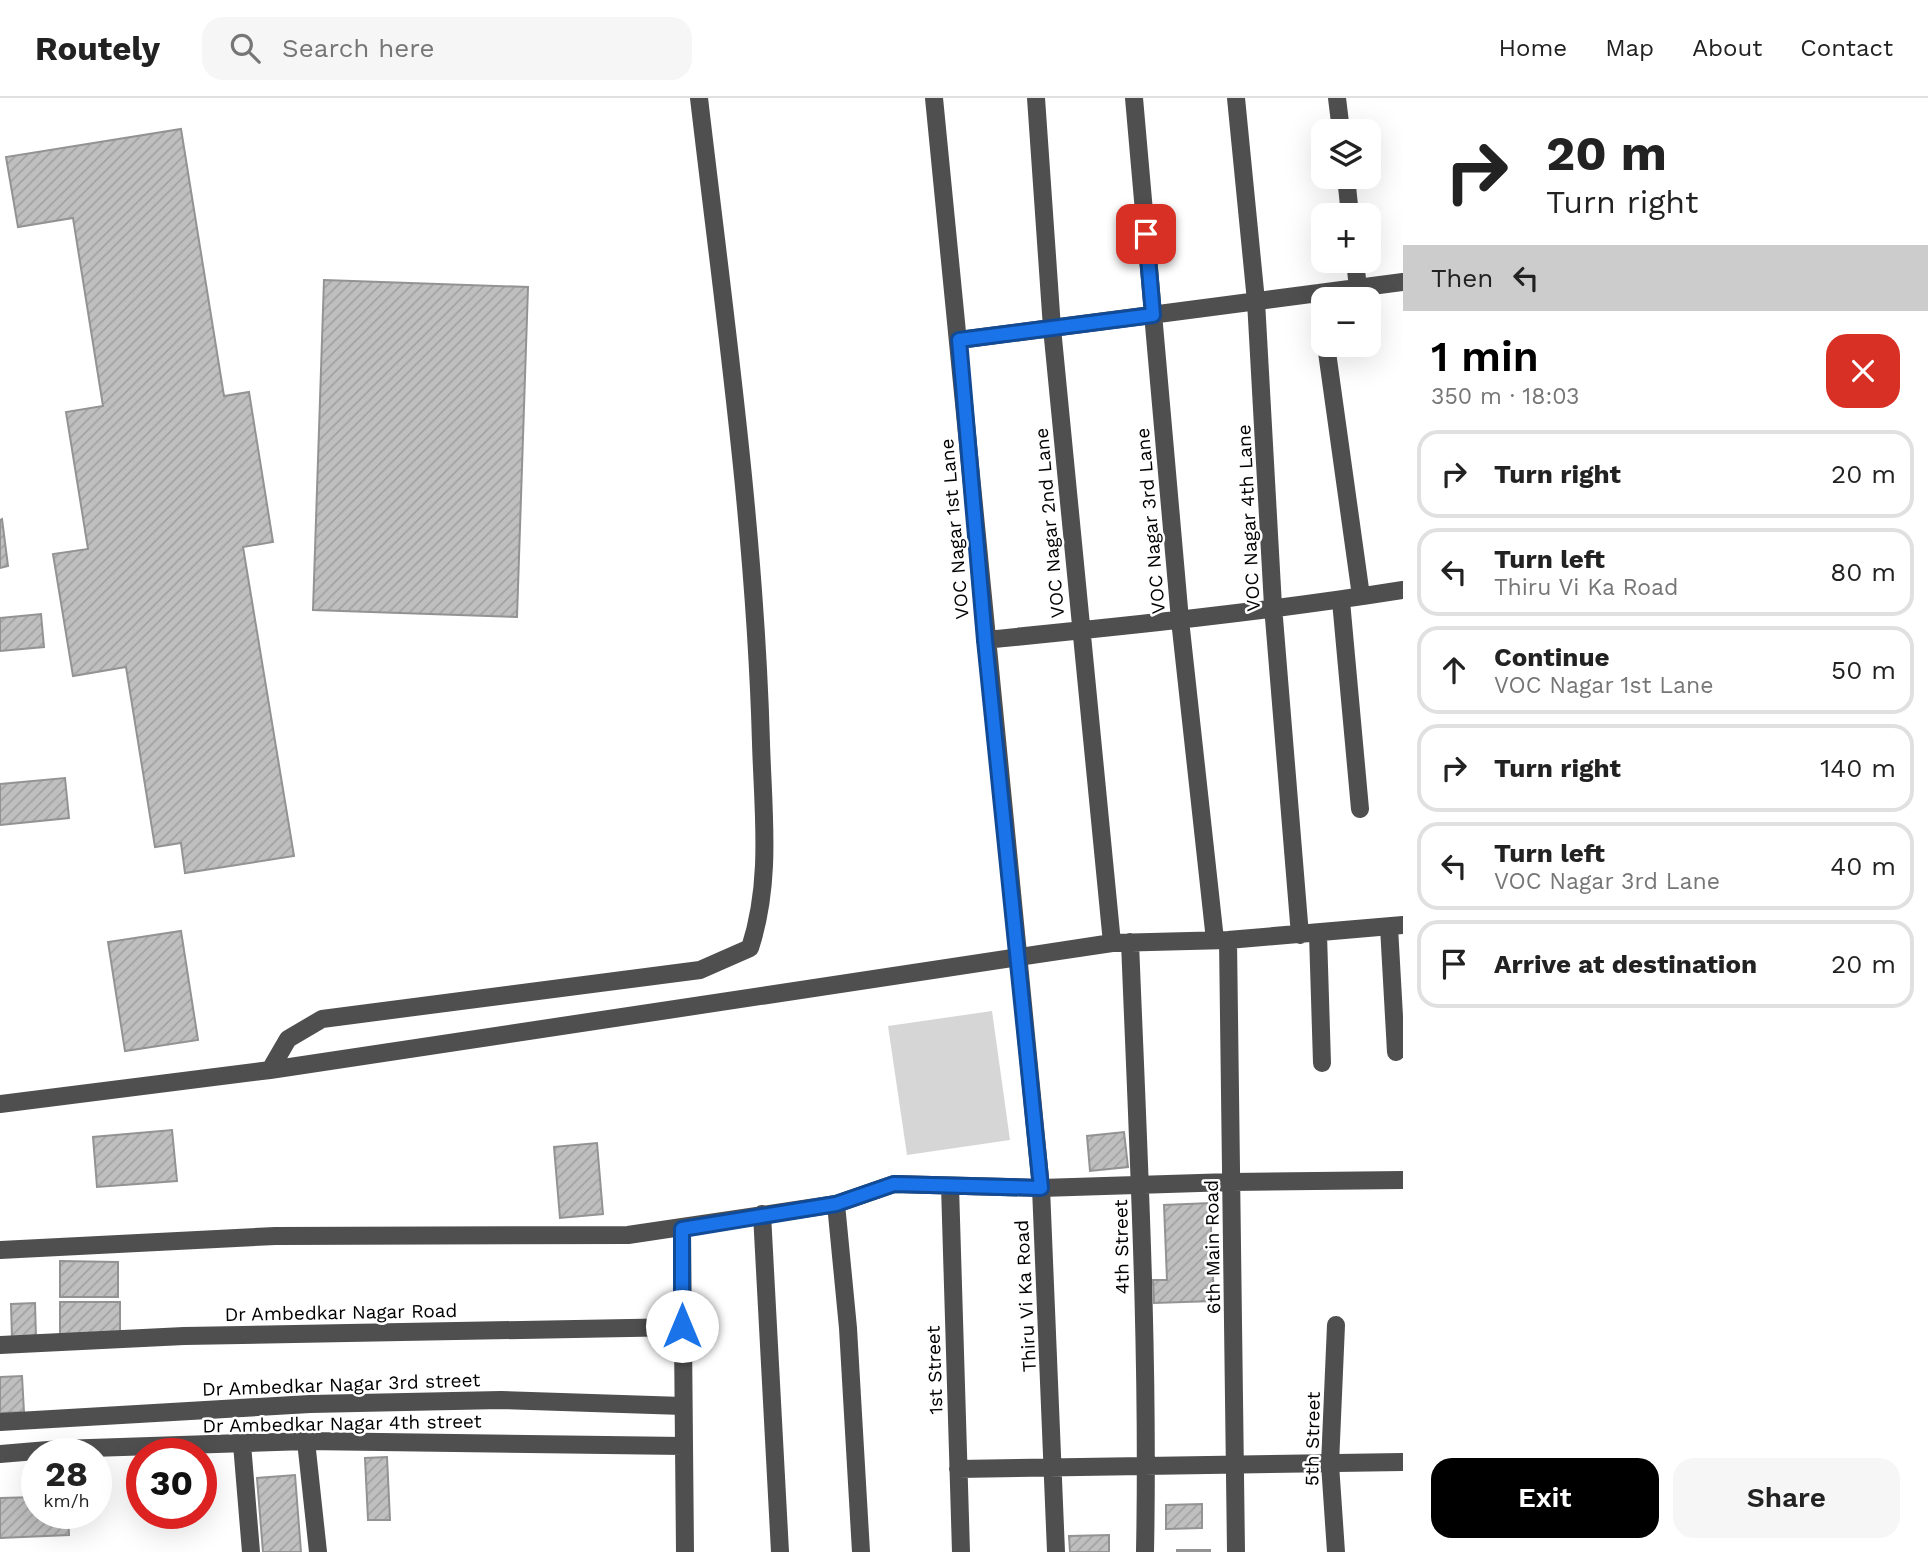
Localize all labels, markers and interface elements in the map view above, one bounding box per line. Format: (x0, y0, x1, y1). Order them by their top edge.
search box (202, 17, 692, 80)
text: Routely (35, 29, 160, 68)
icon: search (226, 29, 264, 67)
text: Search here (282, 33, 434, 63)
text: Home (1499, 34, 1567, 62)
text: Map (1605, 34, 1654, 62)
text: About (1692, 34, 1762, 62)
text: Contact (1800, 34, 1893, 62)
map controls (1311, 119, 1381, 357)
button: layers (1311, 119, 1381, 189)
text: 20 m (1546, 124, 1667, 182)
icon: right (1431, 126, 1522, 217)
text: Turn right (1546, 183, 1698, 221)
button: + (1311, 203, 1381, 273)
pin (1116, 204, 1176, 264)
icon: arrive (1127, 215, 1165, 253)
icon: left (1507, 259, 1545, 297)
text: Then (1431, 263, 1493, 293)
button: − (1311, 287, 1381, 357)
text: 1 min (1431, 332, 1539, 381)
button: close (1826, 334, 1900, 408)
text: 350 m · 18:03 (1431, 383, 1580, 410)
street label: VOC Nagar 4th Lane (1232, 424, 1265, 612)
street label: VOC Nagar 2nd Lane (1030, 427, 1069, 619)
street label: VOC Nagar 3rd Lane (1131, 427, 1170, 615)
street label: VOC Nagar 1st Lane (935, 438, 974, 620)
icon: right (1435, 455, 1473, 493)
text: Turn right (1494, 459, 1621, 489)
text: 20 m (1831, 459, 1896, 489)
text: Turn left (1494, 544, 1605, 574)
icon: left (1435, 553, 1473, 591)
text: 80 m (1830, 557, 1896, 587)
text: Thiru Vi Ka Road (1494, 574, 1679, 601)
text: Continue (1494, 642, 1610, 672)
icon: ahead (1435, 651, 1473, 689)
text: 50 m (1831, 655, 1896, 685)
text: VOC Nagar 1st Lane (1494, 672, 1713, 699)
icon: right (1435, 749, 1473, 787)
text: Turn right (1494, 753, 1621, 783)
text: 140 m (1820, 753, 1896, 783)
text: Turn left (1494, 838, 1605, 868)
icon: left (1435, 847, 1473, 885)
text: 40 m (1830, 851, 1896, 881)
text: VOC Nagar 3rd Lane (1494, 868, 1720, 895)
icon: arrive (1435, 945, 1473, 983)
text: Arrive at destination (1494, 949, 1757, 979)
text: 20 m (1831, 949, 1896, 979)
street label: 6th Main Road (1200, 1180, 1225, 1314)
street label: 4th Street (1109, 1199, 1134, 1295)
street label: Thiru Vi Ka Road (1010, 1219, 1041, 1373)
position arrow (645, 1289, 719, 1363)
street label: Dr Ambedkar Nagar Road (224, 1299, 458, 1326)
street label: 1st Street (921, 1325, 948, 1415)
street label: Dr Ambedkar Nagar 3rd street (202, 1368, 481, 1401)
street label: 5th Street (1300, 1392, 1325, 1486)
street label: Dr Ambedkar Nagar 4th street (202, 1410, 482, 1437)
speed limit sign: 30 (126, 1438, 217, 1529)
text: 28 (45, 1453, 88, 1495)
button: Exit (1431, 1458, 1659, 1538)
button: Share (1673, 1458, 1900, 1538)
text: km/h (43, 1490, 90, 1511)

